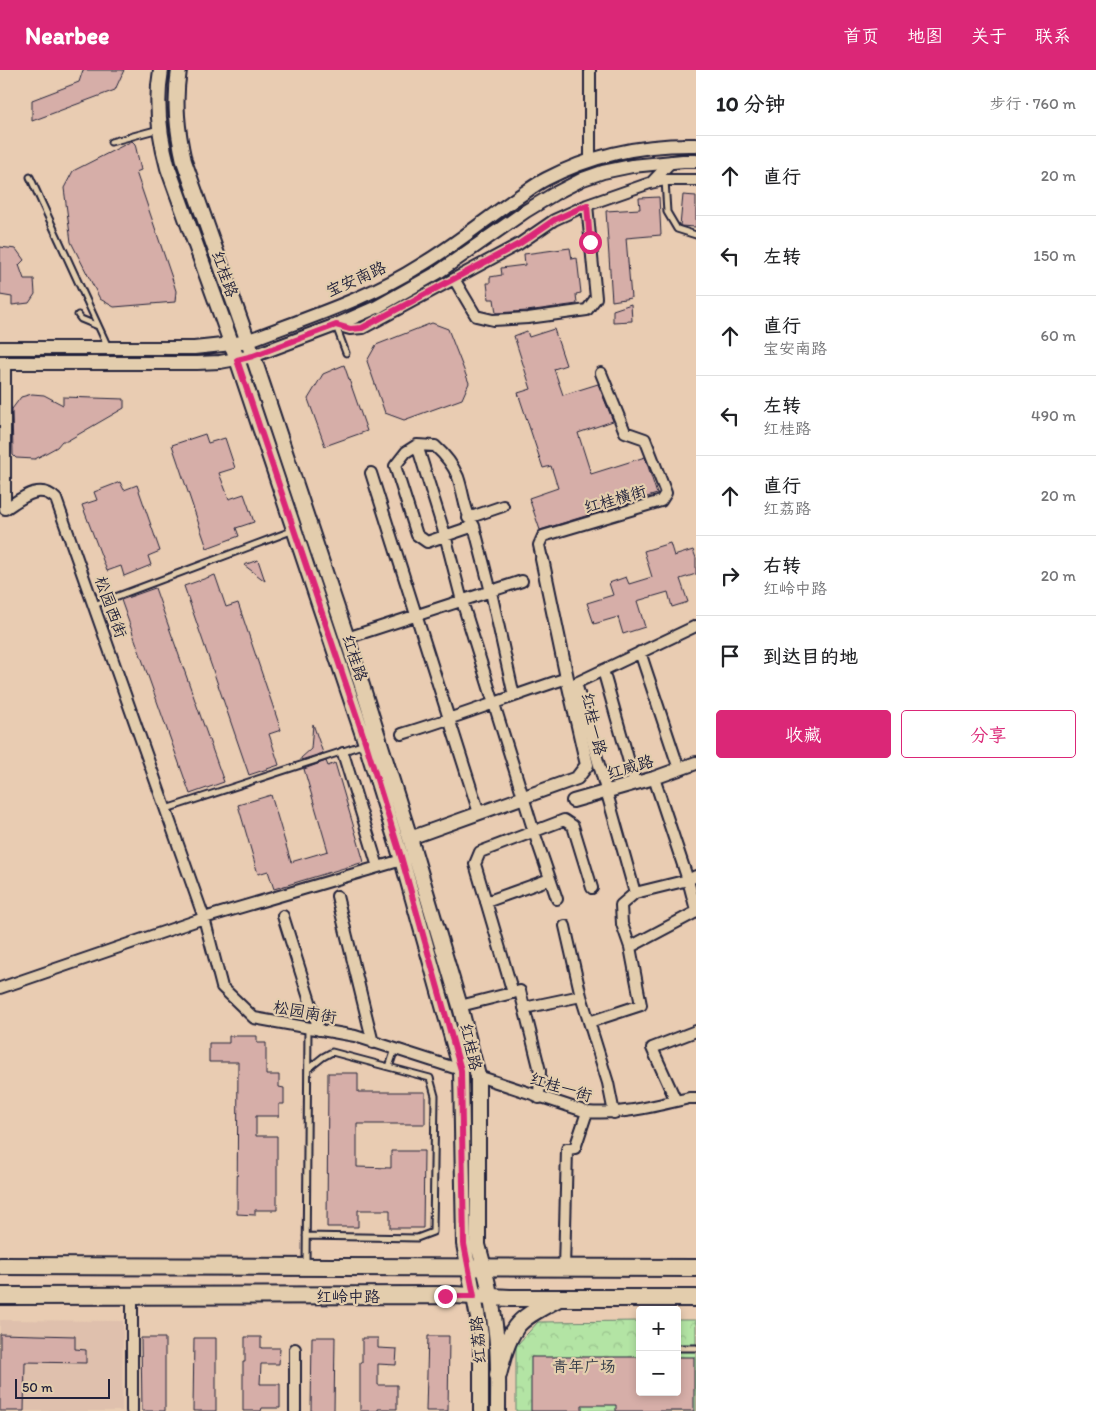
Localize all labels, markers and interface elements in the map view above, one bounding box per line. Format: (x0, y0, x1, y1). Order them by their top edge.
text: Nearbee (25, 21, 109, 50)
text: 首页 (843, 25, 879, 47)
text: 地图 (907, 25, 943, 47)
text: 关于 (971, 25, 1007, 47)
text: 联系 (1035, 25, 1071, 47)
text: 10 分钟 (716, 91, 785, 116)
text: 步行 · 760 m (990, 94, 1076, 113)
icon: ahead (716, 162, 744, 190)
text: 直行 (763, 165, 801, 188)
text: 20 m (1041, 166, 1076, 185)
route start (579, 231, 602, 254)
icon: left (716, 242, 744, 270)
text: 左转 (763, 245, 801, 268)
text: 150 m (1033, 246, 1076, 265)
street label: 红桂路 (208, 248, 242, 300)
street label: 宝安南路 (323, 257, 389, 301)
text: 直行 (763, 314, 801, 337)
icon: ahead (716, 322, 744, 350)
text: 60 m (1041, 326, 1076, 345)
text: 宝安南路 (763, 339, 827, 358)
text: 左转 (763, 394, 801, 417)
icon: left (716, 402, 744, 430)
text: 490 m (1031, 406, 1076, 425)
text: 红桂路 (763, 419, 811, 438)
text: 直行 (763, 474, 801, 497)
street label: 红桂横街 (582, 481, 648, 517)
icon: ahead (716, 482, 744, 510)
text: 20 m (1041, 486, 1076, 505)
text: 红荔路 (763, 499, 811, 518)
text: 右转 (763, 554, 801, 577)
icon: right (716, 562, 744, 590)
text: 20 m (1041, 566, 1076, 585)
street label: 松园西街 (91, 574, 131, 640)
text: 红岭中路 (763, 579, 827, 598)
street label: 红桂路 (339, 632, 371, 684)
icon: arrive (716, 642, 744, 670)
text: 到达目的地 (763, 645, 858, 668)
street label: 红桂一路 (578, 691, 610, 757)
button: 收藏 (716, 710, 891, 758)
button: 分享 (901, 710, 1076, 758)
street label: 红威路 (604, 751, 656, 783)
street label: 松园南街 (272, 997, 338, 1027)
street label: 红桂路 (456, 1021, 486, 1073)
street label: 红桂一街 (528, 1069, 594, 1105)
route end (434, 1285, 457, 1308)
street label: 红岭中路 (316, 1287, 380, 1306)
map controls (636, 1306, 681, 1396)
button: + (636, 1306, 681, 1351)
street label: 红荔路 (466, 1315, 490, 1365)
button: − (636, 1351, 681, 1396)
park label: 青年广场 (552, 1357, 616, 1376)
scale bar (15, 1376, 110, 1399)
text: 50 m (22, 1379, 53, 1396)

